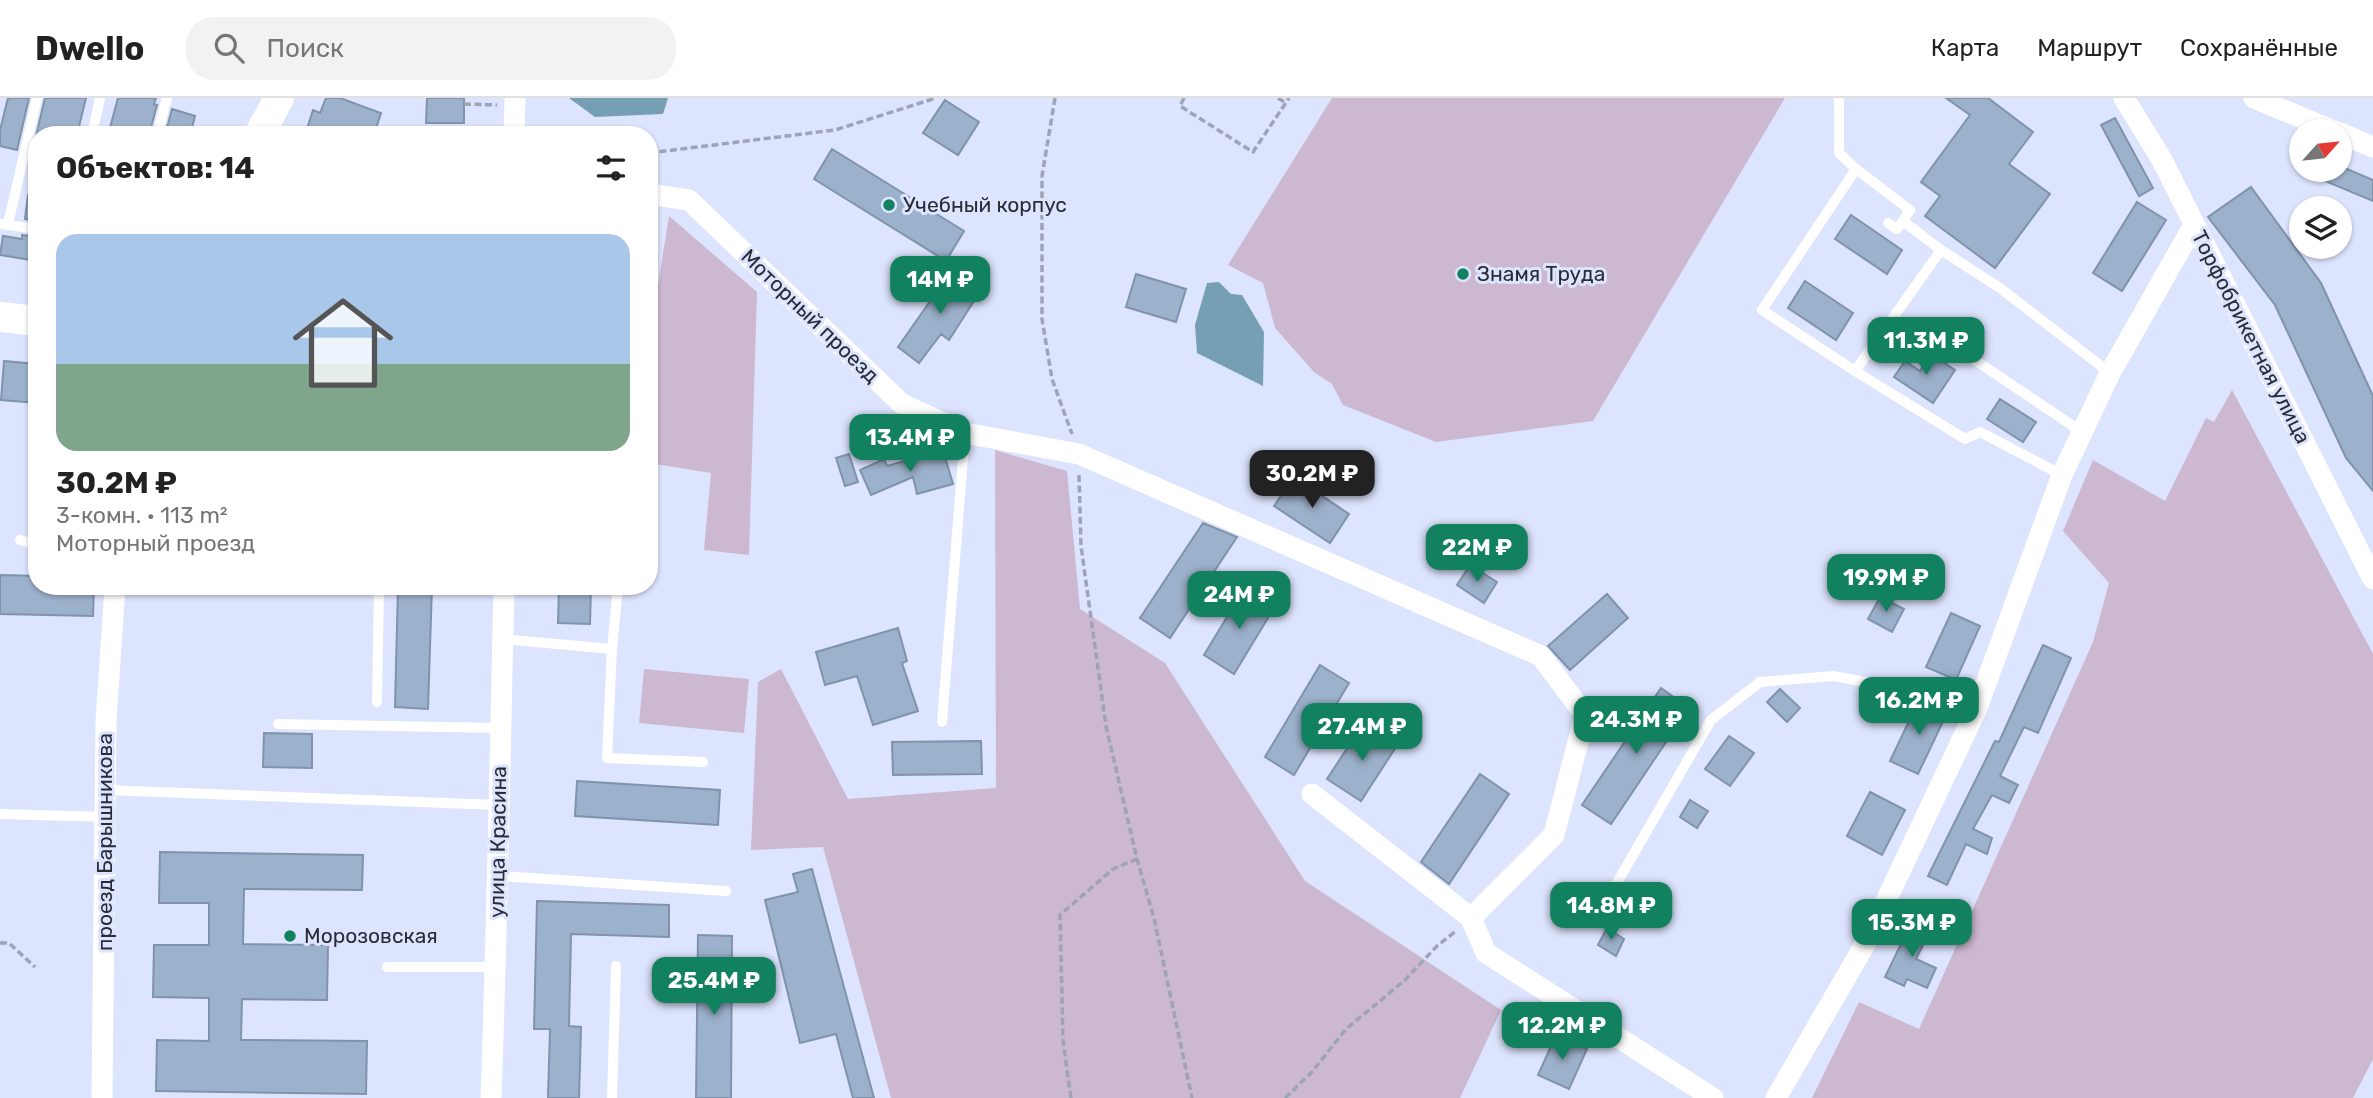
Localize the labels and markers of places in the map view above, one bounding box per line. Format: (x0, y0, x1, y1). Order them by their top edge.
place label: Учебный корпус (903, 192, 1067, 217)
marker: Учебный корпус (881, 197, 897, 213)
pin: 14M ₽ (891, 256, 989, 316)
place label: Знамя Труда (1477, 261, 1605, 286)
marker: Знамя Труда (1455, 266, 1471, 282)
pin: 11.3M ₽ (1861, 317, 1991, 377)
pin: 13.4M ₽ (845, 414, 975, 474)
pin: 30.2M ₽ (1247, 450, 1377, 510)
pin: 22M ₽ (1428, 524, 1526, 584)
pin: 19.9M ₽ (1821, 554, 1951, 614)
pin: 24M ₽ (1190, 572, 1288, 631)
pin: 16.2M ₽ (1854, 678, 1984, 737)
pin: 24.3M ₽ (1571, 696, 1701, 756)
pin: 27.4M ₽ (1297, 704, 1427, 763)
pin: 14.8M ₽ (1546, 882, 1676, 942)
pin: 15.3M ₽ (1847, 900, 1977, 959)
place label: Морозовская (304, 923, 438, 948)
marker: Морозовская (282, 928, 298, 944)
pin: 25.4M ₽ (649, 958, 779, 1017)
pin: 12.2M ₽ (1497, 1002, 1627, 1062)

